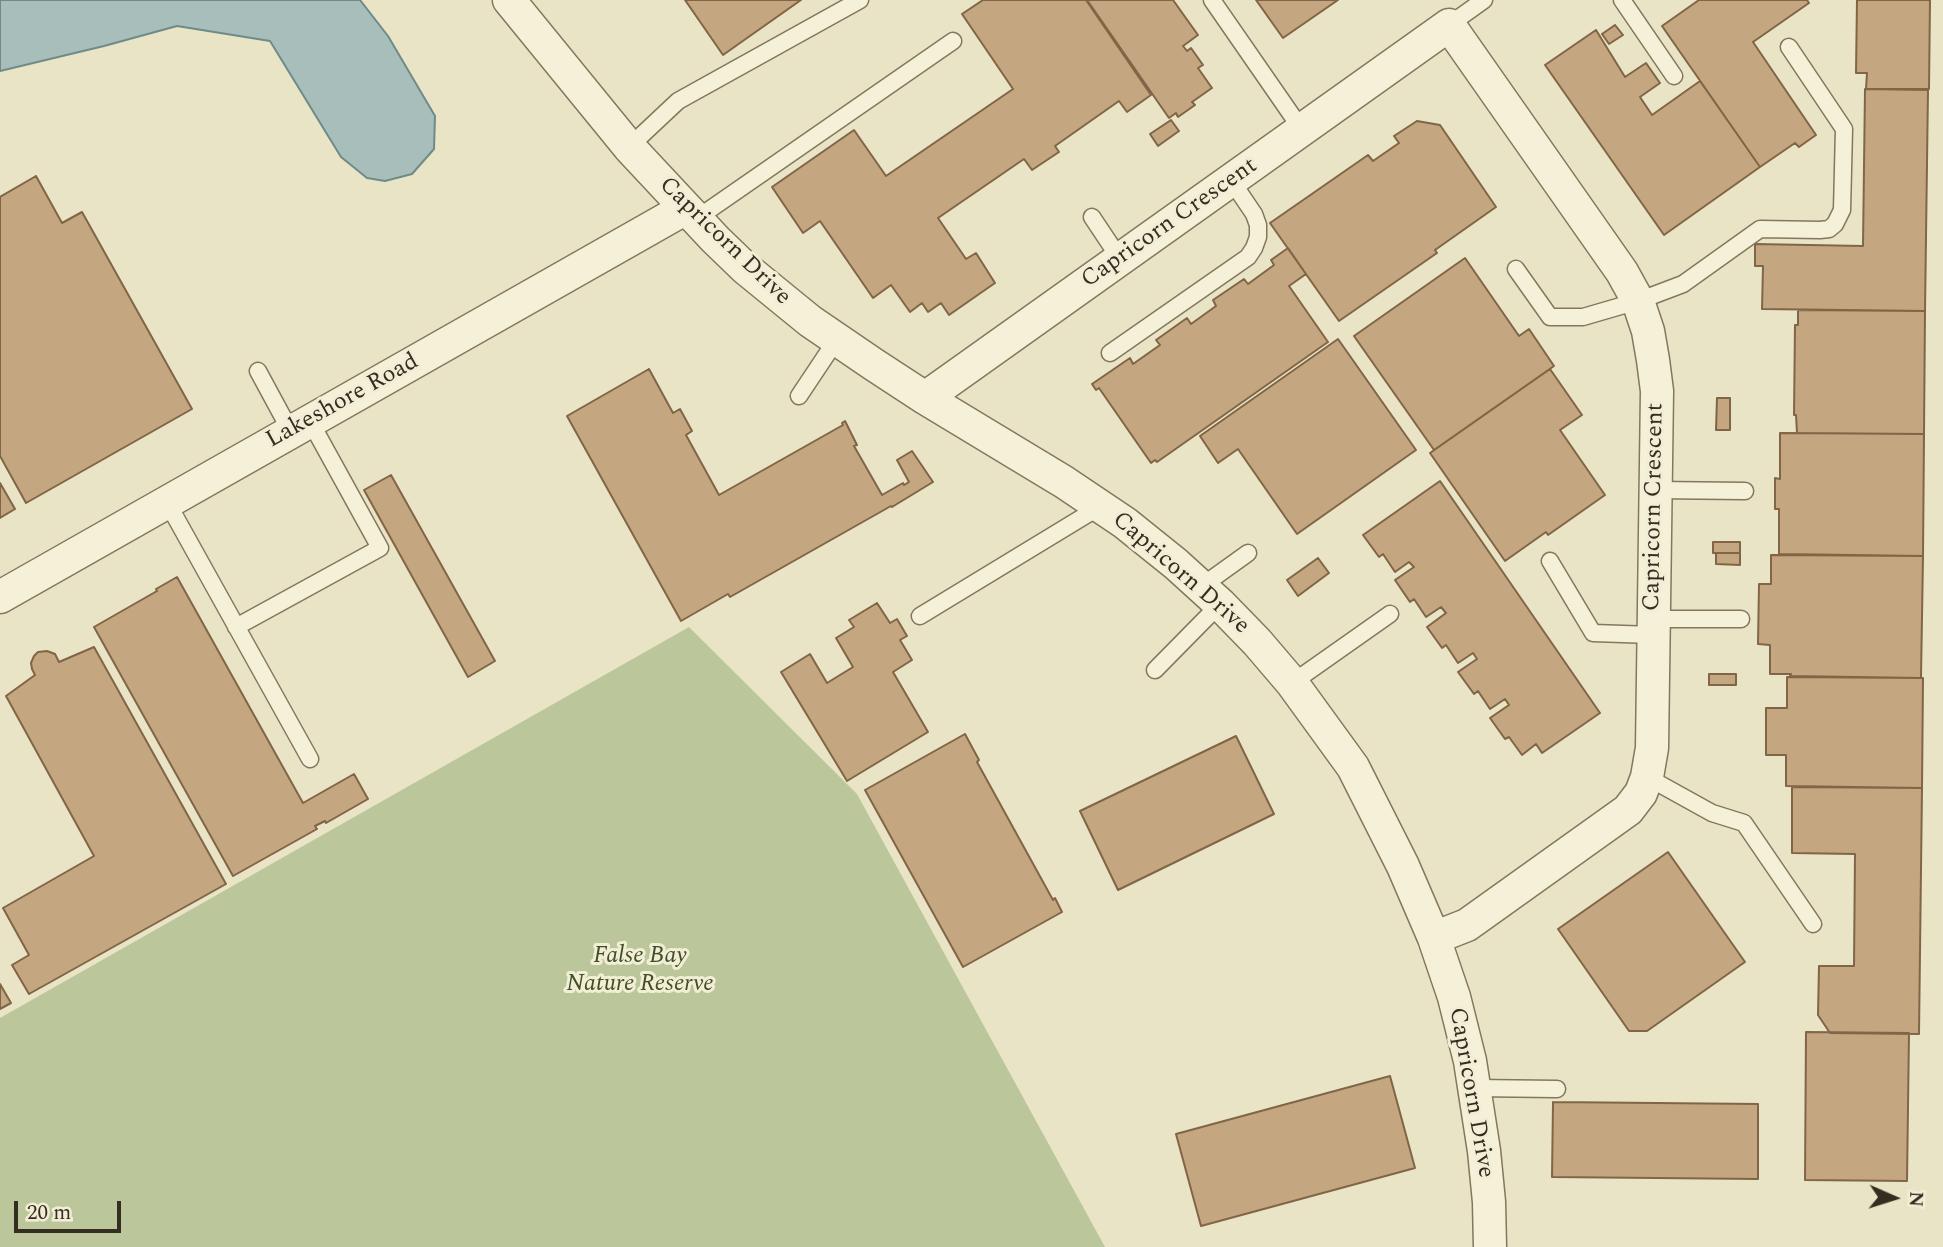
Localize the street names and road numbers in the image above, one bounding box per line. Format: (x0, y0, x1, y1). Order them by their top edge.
street label: Capricorn Crescent (1076, 152, 1264, 296)
street label: Capricorn Drive (652, 172, 796, 312)
street label: Lakeshore Road (262, 348, 424, 456)
street label: Capricorn Crescent (1639, 403, 1671, 611)
street label: Capricorn Drive (1105, 507, 1255, 641)
street label: Capricorn Drive (1441, 1006, 1499, 1180)

